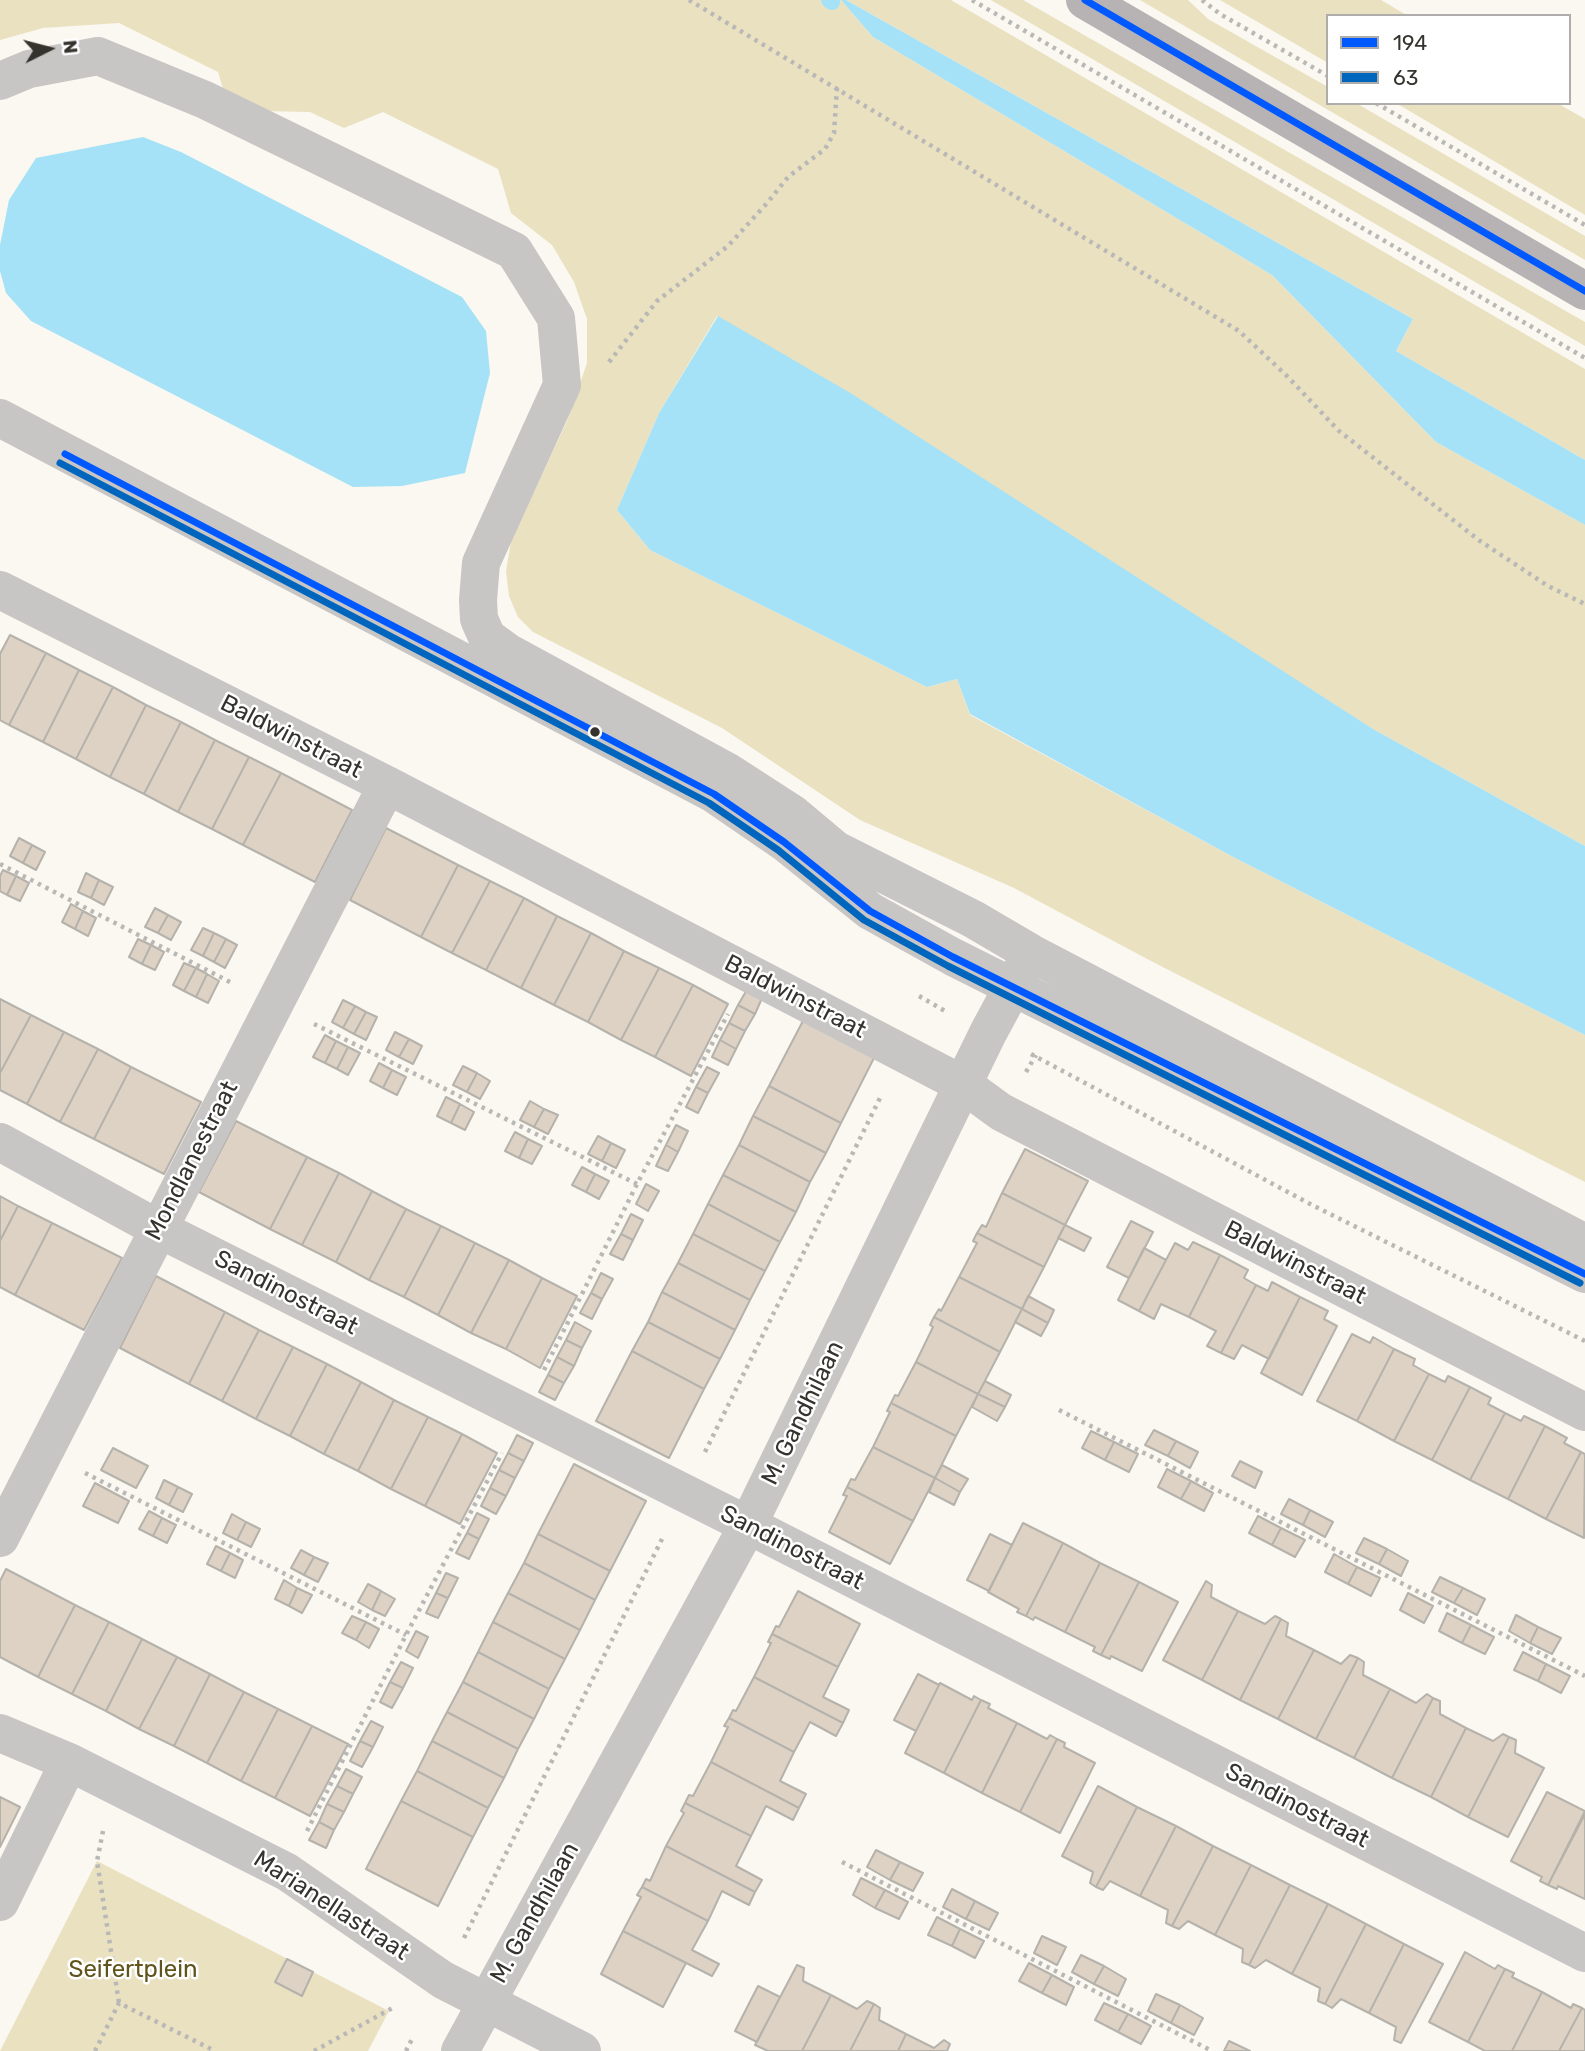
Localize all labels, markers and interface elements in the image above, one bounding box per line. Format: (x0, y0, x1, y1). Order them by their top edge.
north arrow (14, 14, 84, 84)
legend (1326, 14, 1571, 105)
text: 194 (1393, 30, 1427, 55)
text: N (58, 39, 83, 55)
text: 63 (1393, 65, 1418, 90)
street label: Baldwinstraat (215, 689, 367, 785)
unlabelled marker (588, 725, 602, 739)
street label: Baldwinstraat (719, 949, 871, 1045)
street label: Mondlanestraat (139, 1076, 245, 1246)
street label: Baldwinstraat (1219, 1215, 1371, 1311)
street label: Sandinostraat (209, 1244, 363, 1342)
street label: M. Gandhilaan (756, 1336, 850, 1490)
street label: Sandinostraat (715, 1499, 869, 1597)
street label: Sandinostraat (1220, 1757, 1374, 1855)
street label: M. Gandhilaan (484, 1838, 586, 1988)
street label: Marianellastraat (248, 1845, 414, 1967)
park label: Seifertplein (68, 1956, 198, 1984)

